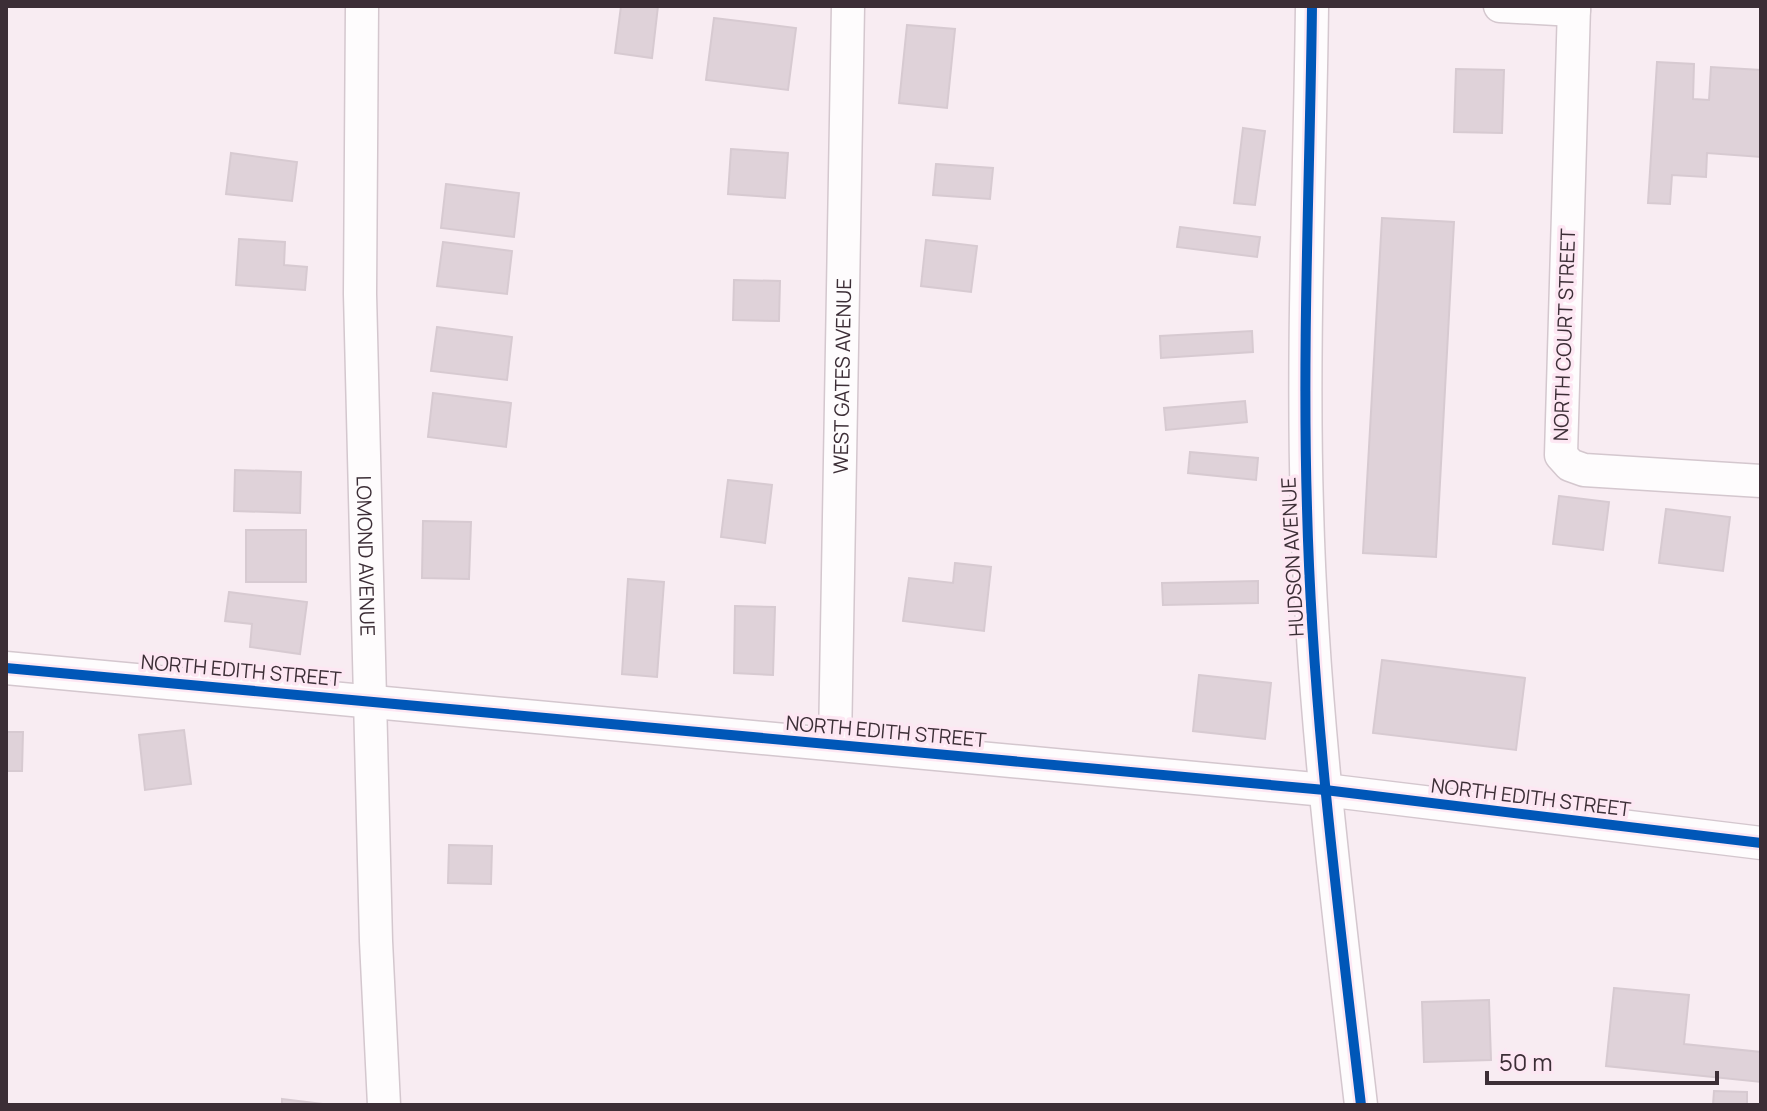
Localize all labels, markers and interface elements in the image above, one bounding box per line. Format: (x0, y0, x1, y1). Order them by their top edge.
street label: NORTH COURT STREET (1547, 228, 1581, 442)
street label: WEST GATES AVENUE (826, 278, 857, 474)
street label: LOMOND AVENUE (351, 475, 382, 637)
street label: HUDSON AVENUE (1274, 477, 1310, 637)
street label: NORTH EDITH STREET (140, 648, 342, 692)
street label: NORTH EDITH STREET (785, 709, 987, 753)
street label: NORTH EDITH STREET (1430, 771, 1633, 823)
scale bar (1487, 1035, 1717, 1085)
text: 50 m (1499, 1045, 1553, 1078)

